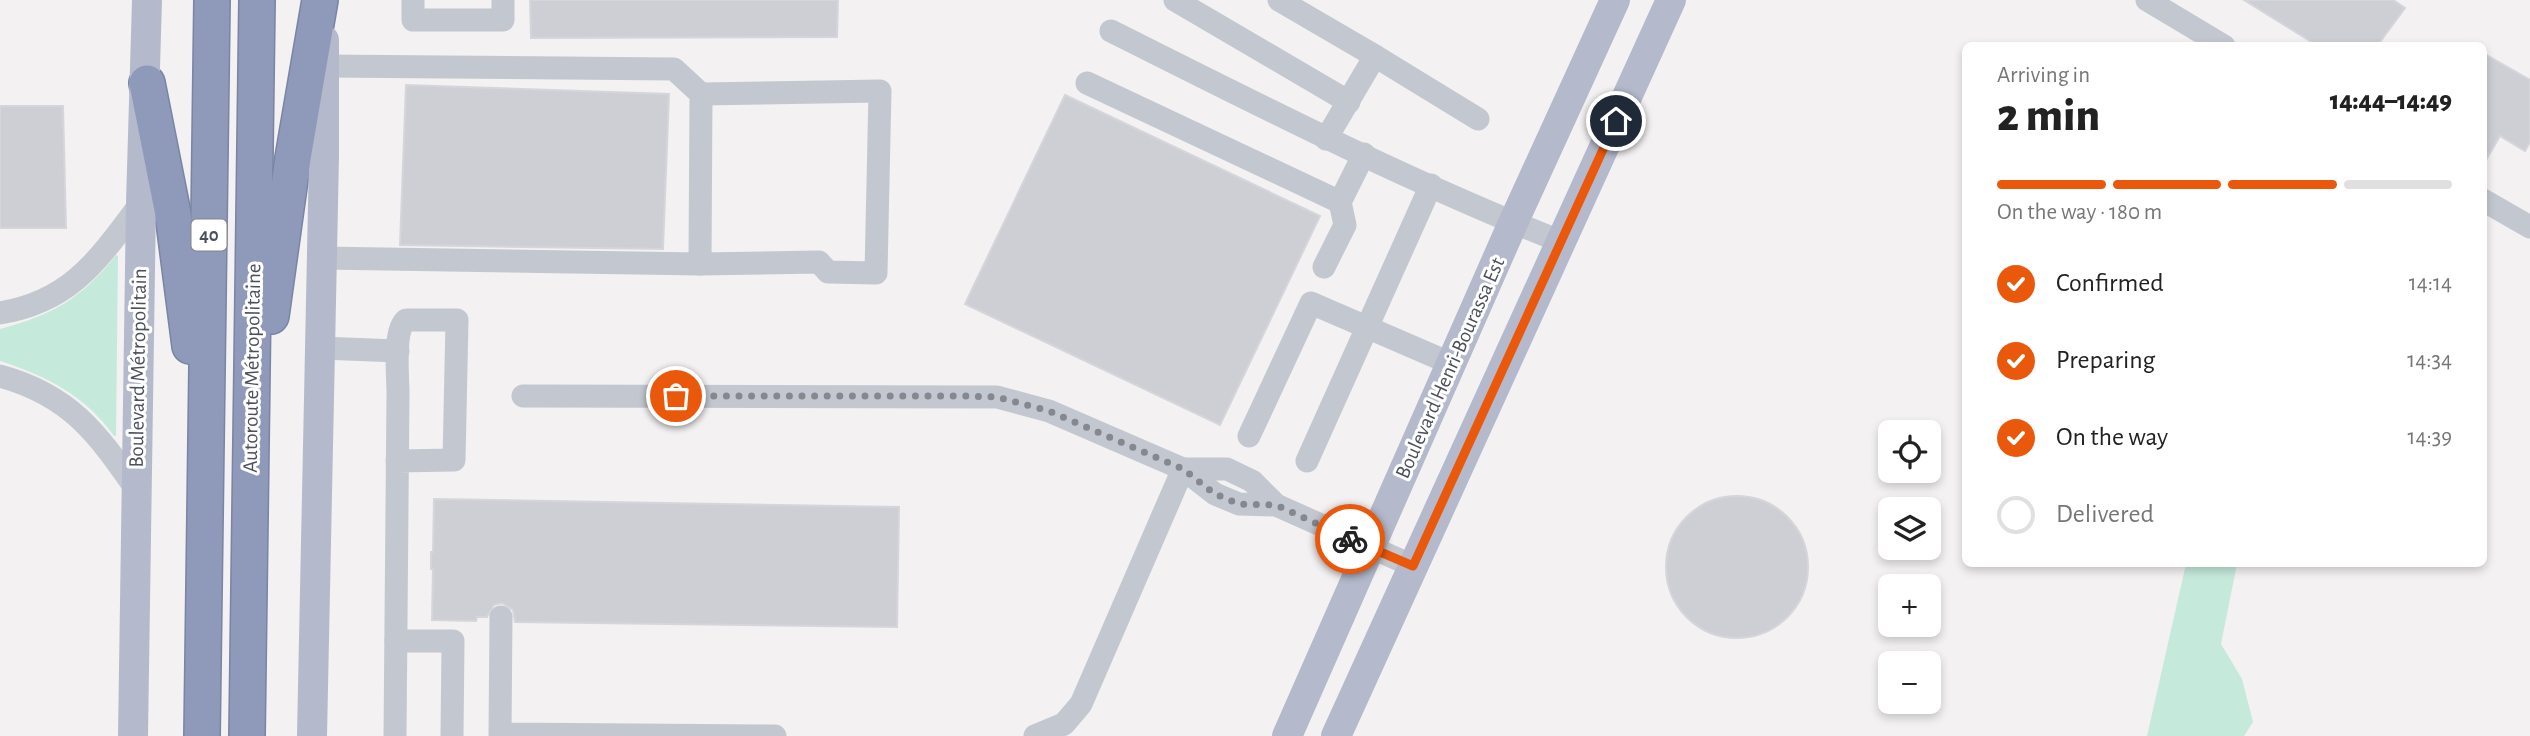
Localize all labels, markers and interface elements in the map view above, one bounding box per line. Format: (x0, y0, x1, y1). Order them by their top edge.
text: Arriving in (1997, 64, 2090, 87)
text: 14:44–14:49 (2330, 88, 2452, 114)
pin (1586, 91, 1646, 151)
text: 2 min (1997, 93, 2100, 139)
icon: home (1597, 102, 1635, 140)
text: On the way · 180 m (1997, 201, 2162, 224)
road number: 40 (192, 219, 227, 250)
street label: Boulevard Henri-Bourassa Est (1392, 254, 1508, 482)
street label: Autoroute Métropolitaine (240, 263, 264, 473)
icon: check (1997, 265, 2035, 303)
street label: Boulevard Métropolitain (126, 268, 150, 468)
text: Confirmed (2056, 270, 2164, 296)
text: 14:14 (2409, 272, 2452, 295)
icon: check (1997, 342, 2035, 380)
text: Preparing (2056, 347, 2155, 373)
text: 14:34 (2407, 349, 2452, 372)
pin (646, 366, 706, 426)
icon: bag (657, 377, 695, 415)
icon: check (1997, 419, 2035, 457)
map controls (1878, 420, 1941, 714)
button: locate (1878, 420, 1941, 483)
text: On the way (2056, 424, 2168, 450)
text: 14:39 (2407, 426, 2452, 449)
button: layers (1878, 497, 1941, 560)
text: Delivered (2056, 501, 2154, 527)
courier (1315, 504, 1385, 574)
icon: bike (1331, 520, 1369, 558)
button: + (1878, 574, 1941, 637)
button: − (1878, 651, 1941, 714)

